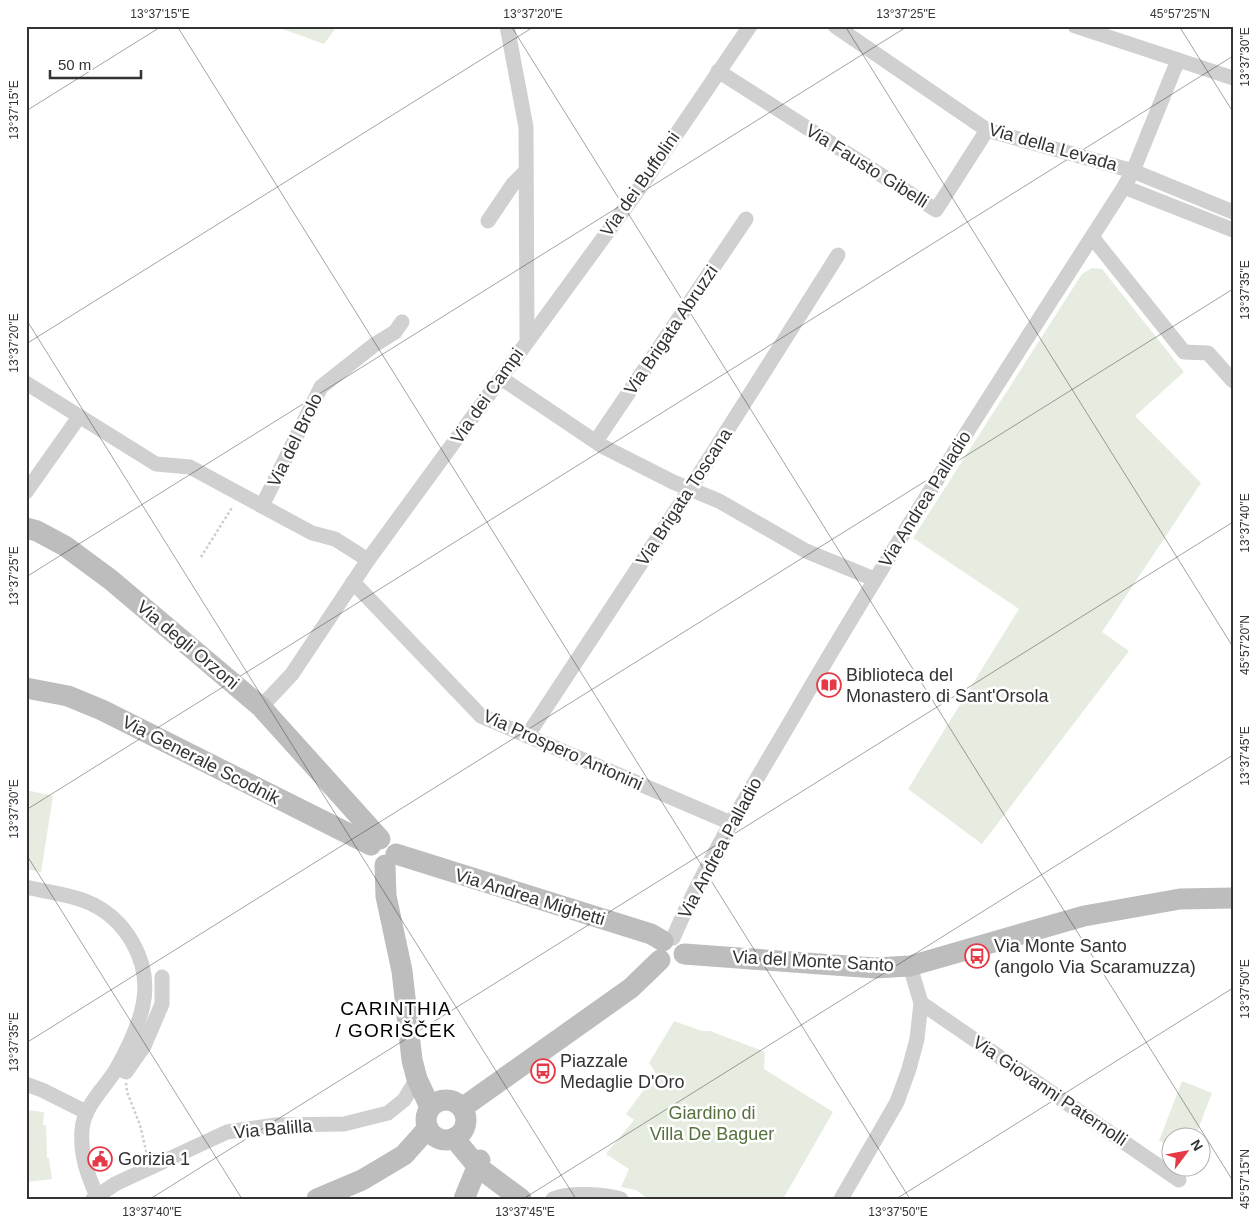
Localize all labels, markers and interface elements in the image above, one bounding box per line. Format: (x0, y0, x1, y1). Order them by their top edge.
text: 13°37'15"E (130, 7, 190, 21)
text: 13°37'20"E (503, 7, 563, 21)
text: 13°37'25"E (876, 7, 936, 21)
text: 45°57'25"N (1150, 7, 1210, 21)
text: 13°37'30"E (1238, 27, 1252, 87)
scale bar (50, 48, 141, 80)
text: 50 m (58, 56, 91, 73)
text: 13°37'15"E (7, 80, 21, 140)
street label: Via della Levada (986, 119, 1121, 175)
street label: Via Fausto Gibelli (802, 120, 932, 212)
street label: Via dei Buffolini (596, 128, 684, 240)
text: 13°37'35"E (1238, 260, 1252, 320)
street label: Via Brigata Abruzzi (620, 261, 722, 399)
text: 13°37'20"E (7, 313, 21, 373)
street label: Via dei Campi (447, 345, 527, 447)
street label: Via del Brolo (264, 390, 326, 490)
street label: Via Brigata Toscana (632, 424, 736, 569)
street label: Via Andrea Palladio (875, 427, 975, 571)
text: 13°37'40"E (1238, 493, 1252, 553)
text: 13°37'25"E (7, 546, 21, 606)
street label: Via degli Orzoni (133, 597, 243, 693)
text: 45°57'20"N (1238, 615, 1252, 675)
place label: Biblioteca del Monastero di Sant'Orsola (846, 665, 1050, 706)
library icon: Biblioteca del Monastero di Sant'Orsola (816, 672, 842, 698)
street label: Via Prospero Antonini (480, 706, 646, 794)
street label: Via Generale Scodnik (119, 712, 284, 809)
text: 13°37'45"E (1238, 726, 1252, 786)
street label: Via Andrea Palladio (674, 774, 766, 922)
text: 13°37'30"E (7, 779, 21, 839)
street label: Via Andrea Mighetti (453, 865, 607, 929)
place label: Via Monte Santo (angolo Via Scaramuzza) (994, 936, 1196, 977)
bus stop icon: Via Monte Santo (angolo Via Scaramuzza) (964, 943, 990, 969)
street label: Via del Monte Santo (732, 947, 894, 975)
text: 13°37'50"E (1238, 959, 1252, 1019)
district label: CARINTHIA / GORIŠČEK (336, 998, 456, 1041)
text: 13°37'35"E (7, 1012, 21, 1072)
street label: Via Giovanni Paternolli (969, 1032, 1131, 1150)
place label: Piazzale Medaglie D'Oro (560, 1051, 685, 1092)
bus stop icon: Piazzale Medaglie D'Oro (530, 1058, 556, 1084)
park label: Giardino di Villa De Baguer (650, 1103, 774, 1144)
street label: Via Balilla (233, 1116, 314, 1142)
north arrow (1162, 1128, 1212, 1178)
text: N (1188, 1137, 1206, 1154)
public building icon: Gorizia 1 (87, 1146, 113, 1172)
place label: Gorizia 1 (118, 1149, 190, 1169)
text: 45°57'15"N (1238, 1149, 1252, 1209)
text: 13°37'40"E (122, 1205, 182, 1219)
text: 13°37'45"E (495, 1205, 555, 1219)
text: 13°37'50"E (868, 1205, 928, 1219)

